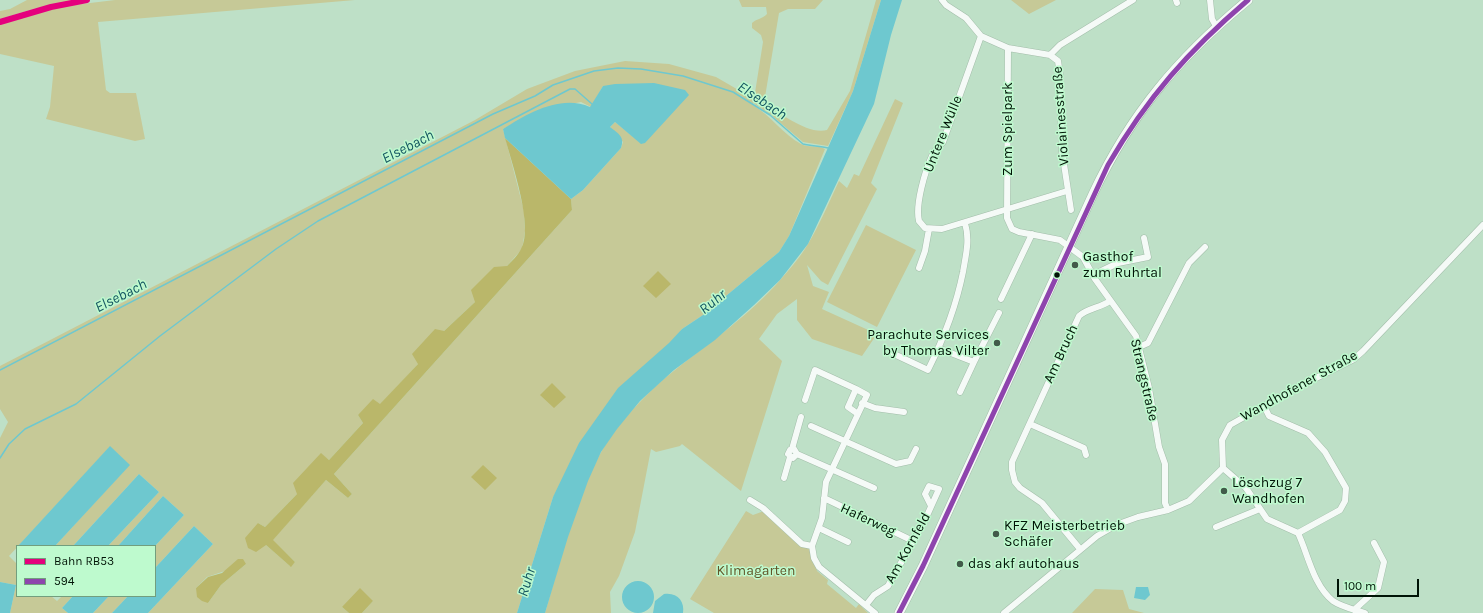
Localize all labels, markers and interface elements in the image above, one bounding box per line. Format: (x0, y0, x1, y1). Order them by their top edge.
street label: Violainesstraße (1049, 66, 1073, 166)
water label: Elsebach (734, 78, 790, 124)
street label: Zum Spielpark (1000, 82, 1016, 176)
street label: Untere Wülle (920, 93, 966, 175)
water label: Elsebach (379, 126, 437, 168)
place label: Gasthof zum Ruhrtal (1083, 249, 1162, 282)
marker: Gasthof zum Ruhrtal (1070, 260, 1080, 270)
unlabelled marker (1052, 270, 1062, 280)
water label: Elsebach (92, 275, 150, 317)
water label: Ruhr (696, 286, 730, 318)
street label: Am Bruch (1040, 322, 1082, 386)
place label: Parachute Services by Thomas Vilter (867, 327, 989, 360)
street label: Strangstraße (1126, 337, 1162, 423)
marker: Parachute Services by Thomas Vilter (992, 338, 1002, 348)
street label: Wandhofener Straße (1238, 347, 1360, 425)
place label: Löschzug 7 Wandhofen (1232, 475, 1305, 508)
marker: Löschzug 7 Wandhofen (1219, 486, 1229, 496)
street label: Haferweg (838, 500, 898, 540)
street label: Am Kornfeld (882, 510, 934, 586)
place label: KFZ Meisterbetrieb Schäfer (1004, 518, 1125, 550)
marker: KFZ Meisterbetrieb Schäfer (991, 529, 1001, 539)
legend (16, 545, 156, 597)
text: Bahn RB53 (54, 554, 114, 568)
place label: das akf autohaus (968, 556, 1079, 572)
marker: das akf autohaus (955, 559, 965, 569)
park label: Klimagarten (717, 563, 795, 579)
water label: Ruhr (514, 565, 540, 599)
scale bar (1339, 571, 1421, 597)
text: 594 (54, 574, 74, 588)
text: 100 m (1344, 579, 1376, 593)

